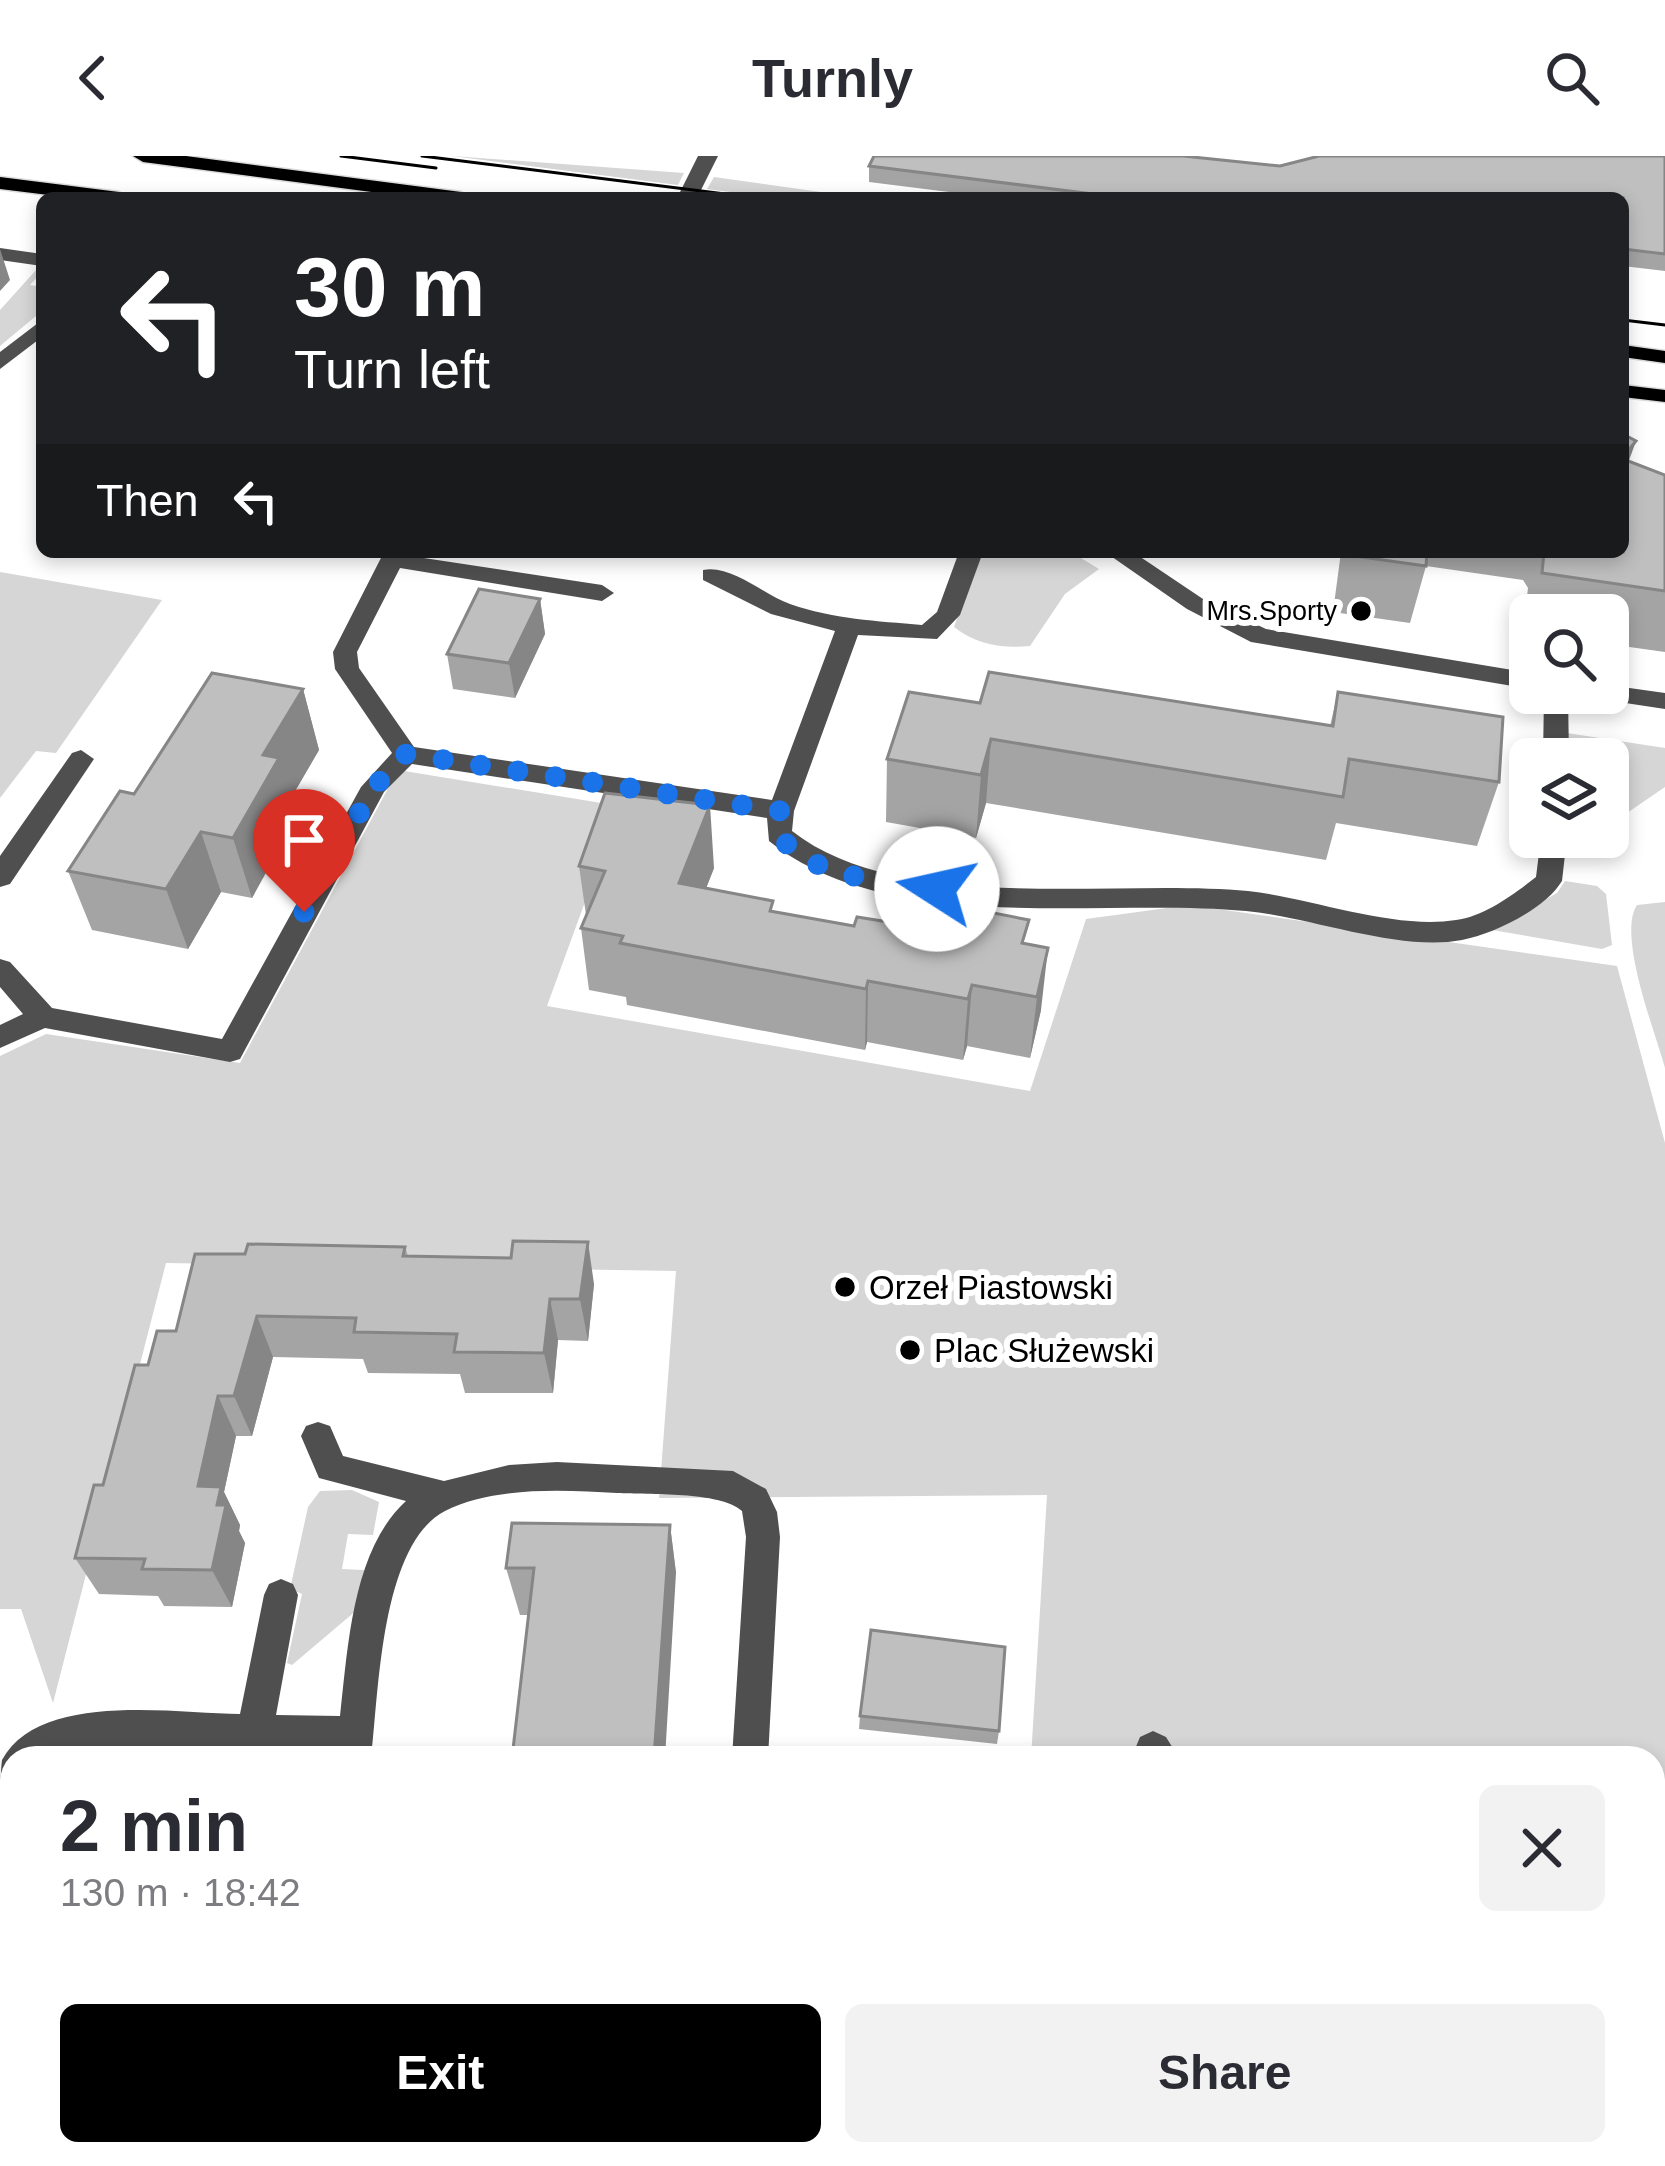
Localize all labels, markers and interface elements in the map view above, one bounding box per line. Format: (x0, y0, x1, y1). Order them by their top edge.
icon: back (60, 45, 126, 111)
icon: search (1539, 45, 1605, 111)
text: Turnly (752, 48, 913, 108)
icon: left (96, 240, 252, 396)
text: 30 m (294, 240, 485, 334)
text: Turn left (294, 339, 490, 399)
icon: left (223, 468, 289, 534)
text: Then (96, 475, 199, 526)
map controls (1509, 594, 1629, 858)
button: search (1509, 594, 1629, 714)
place label: Mrs.Sporty (1206, 596, 1337, 626)
marker: Mrs.Sporty (1348, 598, 1374, 624)
button: layers (1509, 738, 1629, 858)
pin (253, 789, 355, 912)
icon: arrive (271, 807, 337, 873)
position arrow (874, 826, 1000, 952)
place label: Orzeł Piastowski (869, 1269, 1113, 1306)
marker: Orzeł Piastowski (832, 1274, 858, 1300)
place label: Plac Służewski (934, 1332, 1154, 1369)
marker: Plac Służewski (897, 1337, 923, 1363)
button: close (1479, 1785, 1605, 1911)
text: 2 min (60, 1786, 248, 1866)
text: 130 m · 18:42 (60, 1871, 301, 1914)
button: Exit (60, 2004, 821, 2142)
button: Share (845, 2004, 1605, 2142)

